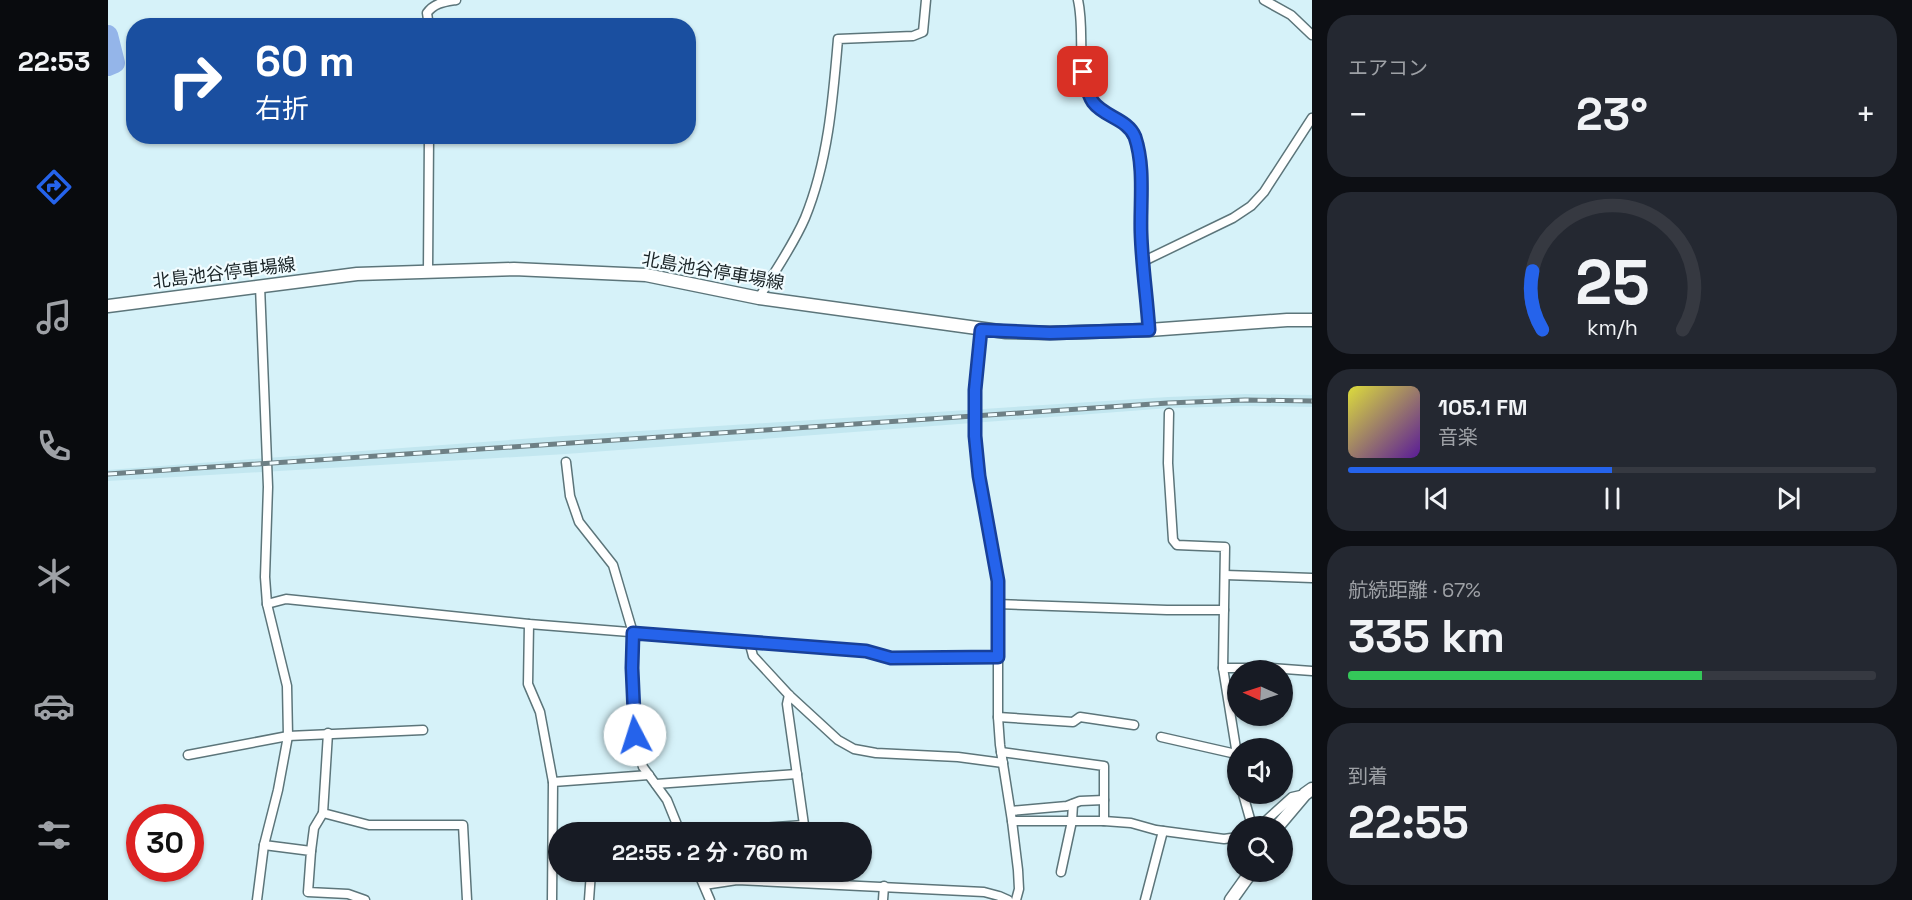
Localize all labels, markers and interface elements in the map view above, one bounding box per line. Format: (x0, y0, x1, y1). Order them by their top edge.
text: 60 m (255, 35, 355, 88)
icon: right (156, 42, 234, 120)
text: 22:53 (18, 44, 90, 79)
pin (1057, 46, 1108, 97)
icon: arrive (1066, 55, 1099, 88)
text: エアコン (1348, 55, 1428, 81)
text: 23° (1576, 86, 1648, 143)
text: 右折 (255, 91, 309, 126)
text: − (1348, 94, 1368, 136)
text: + (1856, 94, 1876, 136)
icon: directions (33, 166, 75, 208)
text: 25 (1575, 243, 1649, 322)
street label: 北島池谷停車場線 (640, 247, 786, 294)
street label: 北島池谷停車場線 (151, 252, 297, 293)
icon: music (33, 296, 75, 338)
text: km/h (1586, 314, 1638, 341)
text: 105.1 FM (1438, 393, 1528, 421)
text: 音楽 (1438, 424, 1478, 450)
icon: phone (33, 425, 75, 467)
icon: previous (1420, 482, 1453, 515)
icon: pause (1596, 482, 1629, 515)
icon: next (1772, 482, 1805, 515)
icon: climate (33, 555, 75, 597)
text: 航続距離 · 67% (1348, 577, 1481, 603)
text: 335 km (1348, 608, 1505, 665)
north arrow (1227, 660, 1293, 726)
map controls (1227, 660, 1293, 882)
icon: car (33, 685, 75, 727)
position arrow (603, 703, 667, 767)
button: sound (1227, 738, 1293, 804)
text: 到着 (1348, 763, 1388, 789)
text: 22:55 (1348, 794, 1469, 851)
speed limit sign: 30 (126, 804, 204, 882)
icon: filters (33, 814, 75, 856)
button: search (1227, 816, 1293, 882)
text: 22:55 · 2 分 · 760 m (612, 838, 808, 866)

